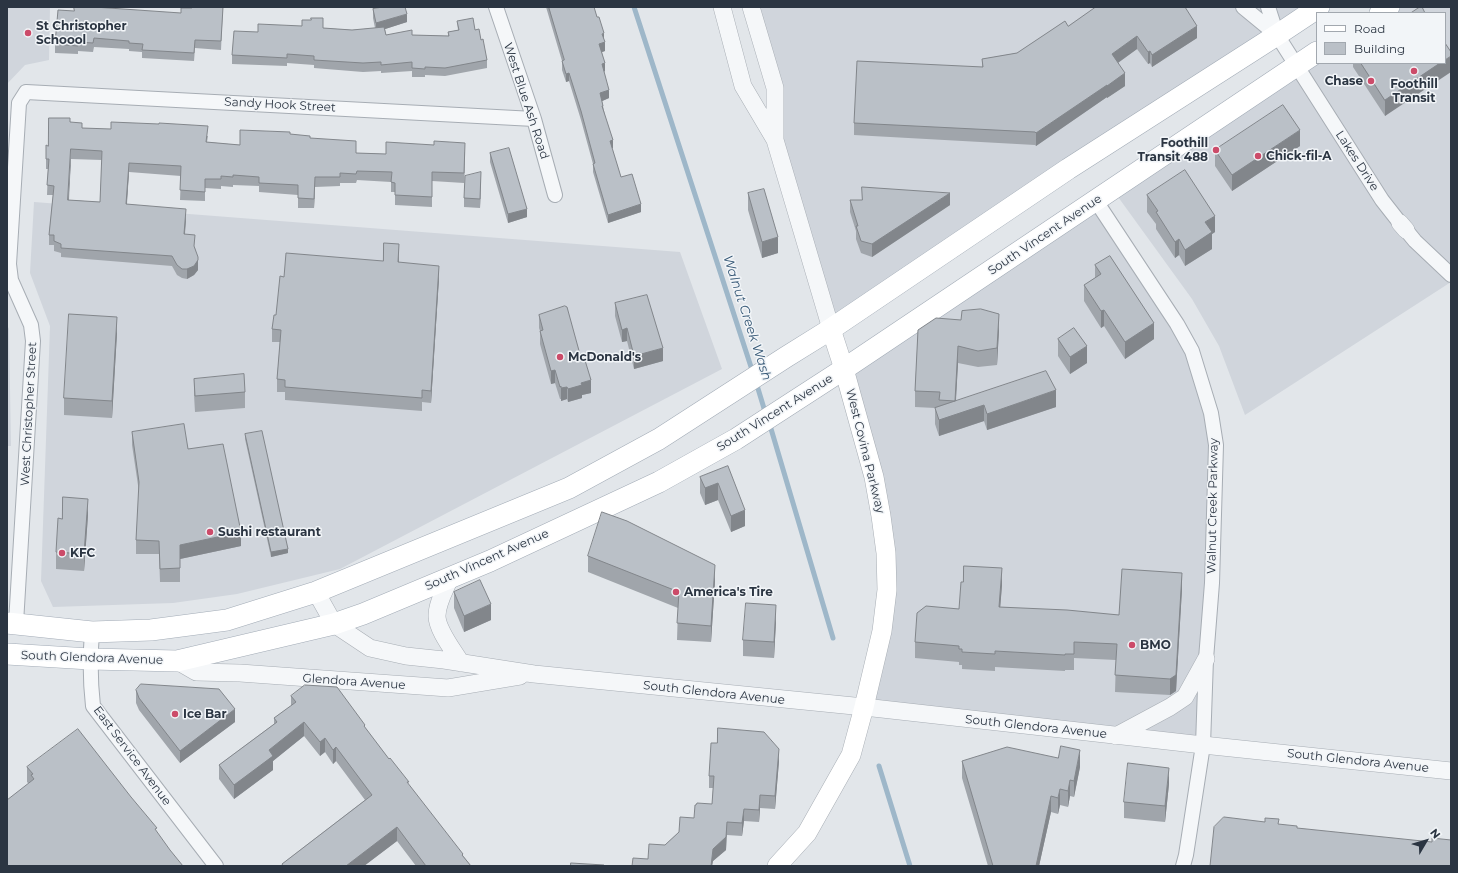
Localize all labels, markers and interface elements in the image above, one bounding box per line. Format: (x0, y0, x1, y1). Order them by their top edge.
legend (1316, 12, 1446, 64)
place label: St Christopher Schoool (36, 19, 127, 47)
text: Road (1354, 21, 1385, 36)
marker: St Christopher Schoool (23, 28, 33, 38)
street label: West Blue Ash Road (500, 41, 552, 161)
text: Building (1354, 41, 1405, 56)
marker: Foothill Transit (1409, 66, 1419, 76)
place label: Chase (1325, 74, 1363, 88)
marker: Chase (1366, 76, 1376, 86)
place label: Foothill Transit (1390, 77, 1438, 105)
street label: Sandy Hook Street (224, 95, 336, 115)
street label: Lakes Drive (1332, 128, 1382, 194)
place label: Foothill Transit 488 (1137, 136, 1208, 164)
marker: Foothill Transit 488 (1211, 145, 1221, 155)
place label: Chick-fil-A (1266, 149, 1331, 163)
marker: Chick-fil-A (1253, 151, 1263, 161)
street label: South Vincent Avenue (985, 192, 1105, 278)
water label: Walnut Creek Wash (719, 253, 775, 383)
street label: West Christopher Street (18, 342, 40, 486)
place label: McDonald's (568, 350, 641, 364)
marker: McDonald's (555, 352, 565, 362)
street label: South Vincent Avenue (714, 371, 836, 455)
street label: West Covina Parkway (843, 387, 887, 515)
street label: Walnut Creek Parkway (1205, 438, 1221, 574)
place label: Sushi restaurant (218, 525, 321, 539)
street label: South Vincent Avenue (423, 526, 551, 594)
marker: Sushi restaurant (205, 527, 215, 537)
place label: KFC (70, 546, 95, 560)
marker: KFC (57, 548, 67, 558)
place label: America's Tire (684, 585, 773, 599)
marker: America's Tire (671, 587, 681, 597)
place label: BMO (1140, 638, 1171, 652)
marker: BMO (1127, 640, 1137, 650)
street label: South Glendora Avenue (21, 648, 163, 668)
street label: Glendora Avenue (302, 671, 406, 693)
street label: South Glendora Avenue (642, 678, 786, 708)
street label: East Service Avenue (90, 704, 174, 808)
place label: Ice Bar (183, 707, 227, 721)
marker: Ice Bar (170, 709, 180, 719)
street label: South Glendora Avenue (964, 712, 1108, 742)
street label: South Glendora Avenue (1286, 746, 1430, 776)
north arrow (1406, 821, 1446, 861)
text: N (1427, 826, 1444, 841)

